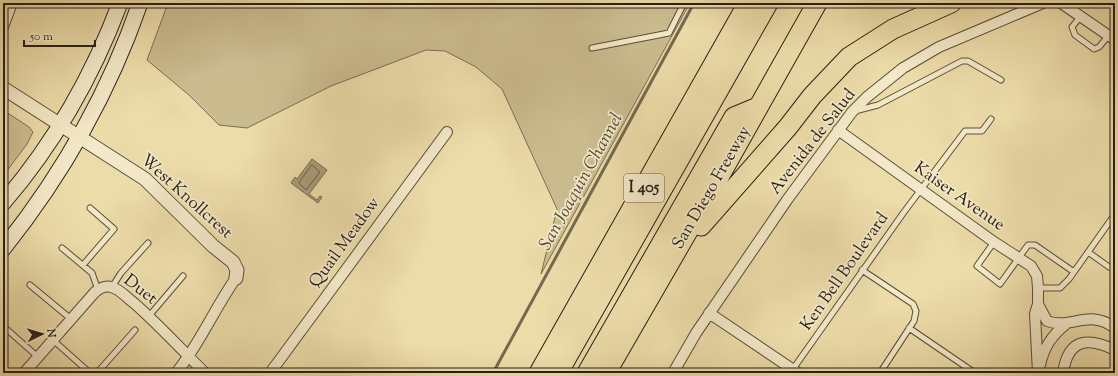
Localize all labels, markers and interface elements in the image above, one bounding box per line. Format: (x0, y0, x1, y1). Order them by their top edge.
scale bar (24, 22, 95, 48)
text: 50 m (29, 28, 53, 46)
street label: Avenida de Salud (764, 84, 862, 200)
water label: San Joaquin Channel (534, 108, 631, 255)
street label: San Diego Freeway (667, 121, 757, 254)
street label: West Knollcrest (135, 149, 237, 245)
street label: Kaiser Avenue (909, 157, 1010, 237)
road number: I 405 (624, 174, 664, 202)
street label: Quail Meadow (304, 192, 386, 293)
street label: Ken Bell Boulevard (795, 208, 895, 336)
street label: Duet (118, 269, 162, 311)
north arrow (22, 314, 62, 354)
text: N (43, 327, 59, 339)

